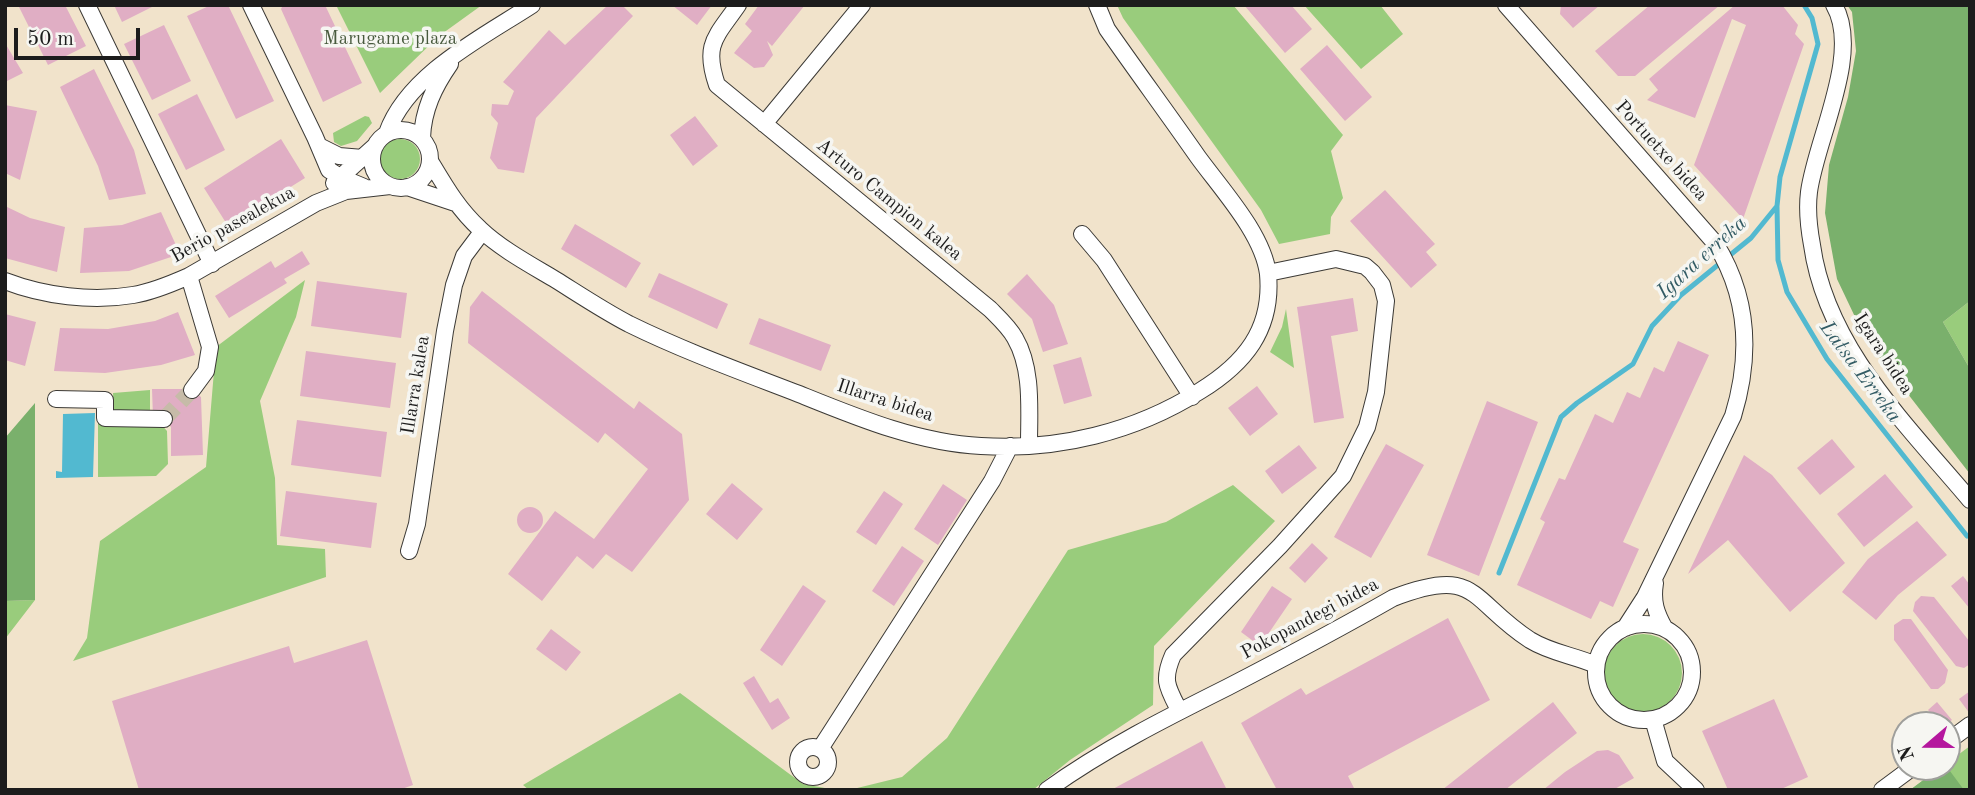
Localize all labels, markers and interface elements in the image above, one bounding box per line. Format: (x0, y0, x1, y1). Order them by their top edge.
scale bar (18, 14, 144, 58)
park label: Marugame plaza (323, 28, 457, 50)
text: 50 m (27, 29, 74, 50)
street label: Portuetxe bidea (1610, 96, 1712, 206)
street label: Arturo Campion kalea (811, 134, 967, 266)
street label: Berio pasealekua (167, 181, 299, 269)
water label: Igara erreka (1652, 211, 1752, 305)
street label: Igara bidea (1848, 309, 1918, 399)
water label: Latsa Erreka (1813, 316, 1907, 428)
street label: Illarra kalea (397, 334, 435, 436)
street label: Illarra bidea (834, 375, 936, 427)
street label: Pokopandegi bidea (1237, 573, 1383, 665)
north arrow (1891, 711, 1961, 781)
text: N (1896, 743, 1919, 763)

